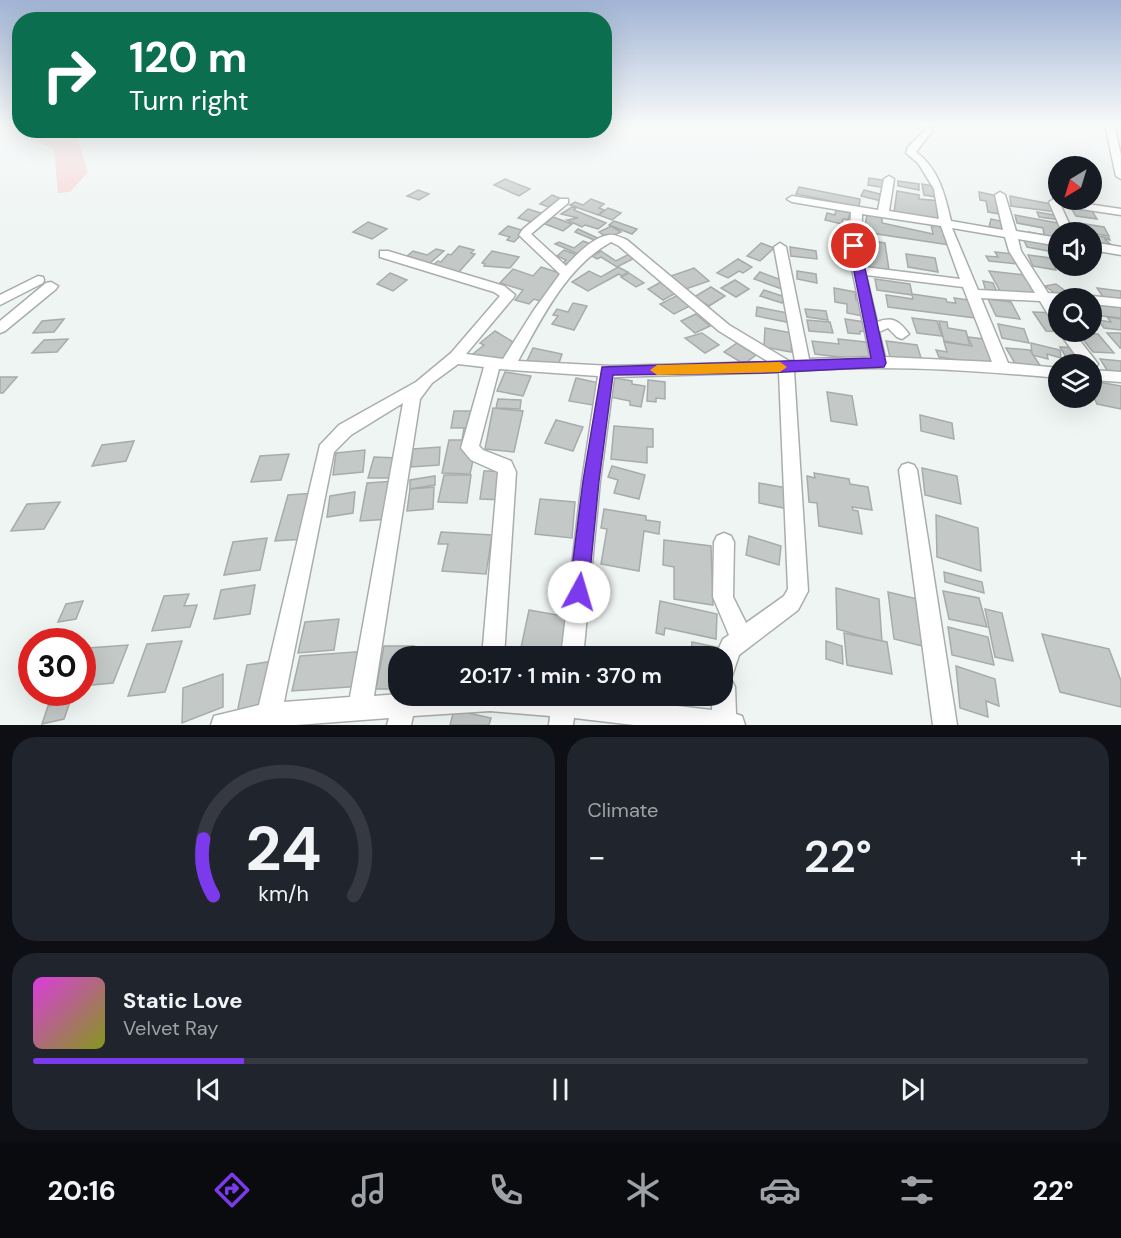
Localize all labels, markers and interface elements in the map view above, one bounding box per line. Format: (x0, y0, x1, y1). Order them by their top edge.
text: 120 m (129, 30, 247, 85)
icon: right (30, 36, 108, 114)
text: Turn right (129, 83, 249, 118)
north arrow (1048, 156, 1102, 210)
map controls (1048, 156, 1102, 408)
pin (828, 220, 879, 271)
button: sound (1048, 222, 1102, 276)
icon: arrive (837, 229, 870, 262)
button: search (1048, 288, 1102, 342)
button: layers (1048, 354, 1102, 408)
position arrow (547, 560, 611, 624)
speed limit sign: 30 (18, 628, 96, 706)
text: 20:17 · 1 min · 370 m (459, 661, 662, 690)
text: Climate (588, 797, 658, 823)
text: 24 (245, 808, 321, 889)
text: 22° (804, 827, 872, 886)
text: − (588, 835, 606, 878)
text: + (1070, 835, 1088, 878)
text: km/h (258, 880, 309, 908)
text: Static Love (123, 986, 243, 1015)
text: Velvet Ray (123, 1015, 218, 1041)
icon: previous (192, 1073, 225, 1106)
icon: pause (544, 1073, 577, 1106)
icon: next (896, 1073, 929, 1106)
icon: directions (211, 1169, 253, 1211)
icon: music (348, 1169, 390, 1211)
icon: phone (485, 1169, 527, 1211)
icon: climate (622, 1169, 664, 1211)
icon: car (759, 1169, 801, 1211)
icon: filters (896, 1169, 938, 1211)
text: 20:16 (47, 1173, 116, 1208)
text: 22° (1033, 1173, 1074, 1208)

